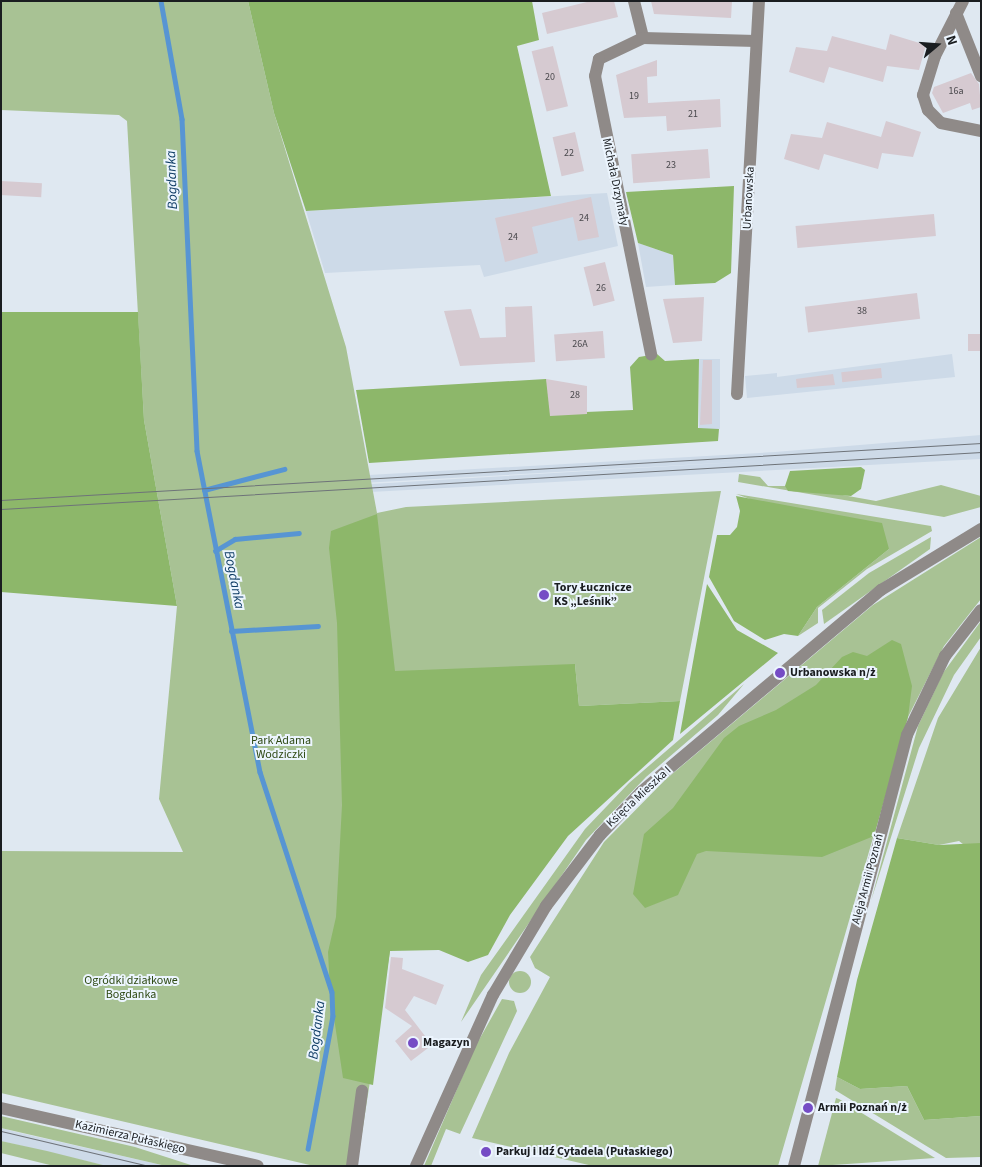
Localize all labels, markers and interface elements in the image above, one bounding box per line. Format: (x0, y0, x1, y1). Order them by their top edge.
north arrow (912, 20, 962, 70)
text: N (940, 33, 962, 48)
house number: 20 (545, 72, 555, 84)
house number: 16a (949, 86, 963, 98)
house number: 19 (629, 91, 639, 103)
house number: 21 (688, 109, 698, 121)
street label: Michała Drzymały (599, 137, 631, 227)
house number: 22 (564, 148, 574, 160)
water label: Bogdanka (163, 150, 181, 210)
house number: 23 (666, 160, 676, 172)
street label: Urbanowska (740, 166, 758, 230)
house number: 24 (579, 213, 589, 225)
house number: 24 (508, 232, 518, 244)
house number: 26 (596, 283, 606, 295)
house number: 38 (857, 306, 867, 318)
house number: 26A (572, 339, 588, 351)
house number: 28 (570, 390, 580, 402)
water label: Bogdanka (220, 550, 248, 610)
place label: Tory Łucznicze KS „Leśnik” (554, 581, 632, 609)
marker: Tory Łucznicze KS „Leśnik” (538, 589, 550, 601)
place label: Urbanowska n/ż (790, 666, 876, 680)
marker: Urbanowska n/ż (774, 667, 786, 679)
park label: Park Adama Wodziczki (251, 734, 311, 762)
street label: Księcia Mieszka I (604, 763, 674, 831)
street label: Aleja Armii Poznań (849, 832, 887, 926)
park label: Ogródki działkowe Bogdanka (84, 974, 178, 1002)
water label: Bogdanka (305, 1000, 329, 1060)
place label: Magazyn (423, 1036, 470, 1050)
marker: Magazyn (407, 1037, 419, 1049)
place label: Armii Poznań n/ż (818, 1101, 907, 1115)
marker: Armii Poznań n/ż (802, 1102, 814, 1114)
street label: Kazimierza Pułaskiego (74, 1117, 186, 1157)
place label: Parkuj i Idź Cytadela (Pułaskiego) (496, 1145, 673, 1159)
marker: Parkuj i Idź Cytadela (Pułaskiego) (480, 1146, 492, 1158)

